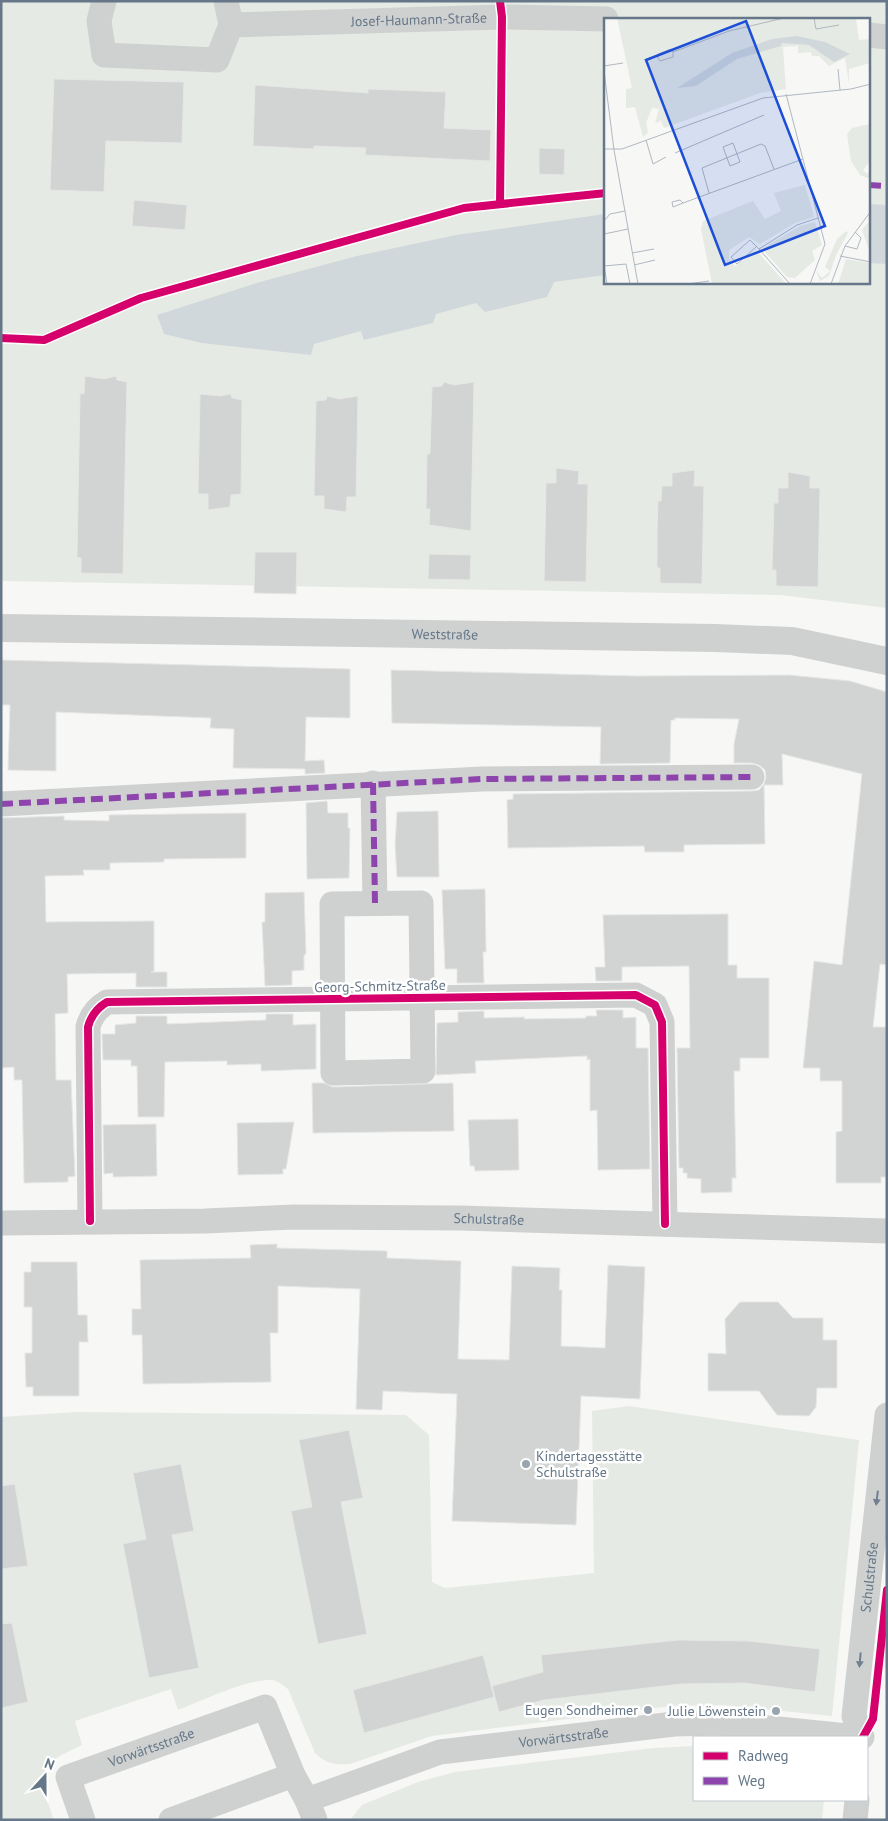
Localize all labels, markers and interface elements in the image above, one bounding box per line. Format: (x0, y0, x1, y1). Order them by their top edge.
street label: Josef-Haumann-Straße (350, 8, 487, 30)
inset map (604, 18, 870, 284)
street label: Weststraße (412, 625, 478, 644)
street label: Georg-Schmitz-Straße (314, 976, 446, 996)
street label: Schulstraße (453, 1209, 525, 1229)
place label: Kindertagesstätte Schulstraße (536, 1447, 642, 1481)
marker: Kindertagesstätte Schulstraße (520, 1458, 532, 1470)
one-way arrow (873, 1490, 881, 1506)
street label: Schulstraße (856, 1541, 882, 1614)
one-way arrow (855, 1652, 863, 1668)
place label: Eugen Sondheimer (525, 1701, 638, 1719)
place label: Julie Löwenstein (667, 1702, 766, 1720)
marker: Eugen Sondheimer (642, 1704, 654, 1716)
marker: Julie Löwenstein (770, 1705, 782, 1717)
street label: Vorwärtsstraße (517, 1723, 610, 1752)
street label: Vorwärtsstraße (105, 1724, 197, 1771)
legend (693, 1736, 868, 1801)
text: Radweg (738, 1746, 789, 1765)
north arrow (20, 1751, 70, 1801)
text: N (42, 1754, 57, 1774)
text: Weg (738, 1771, 765, 1790)

